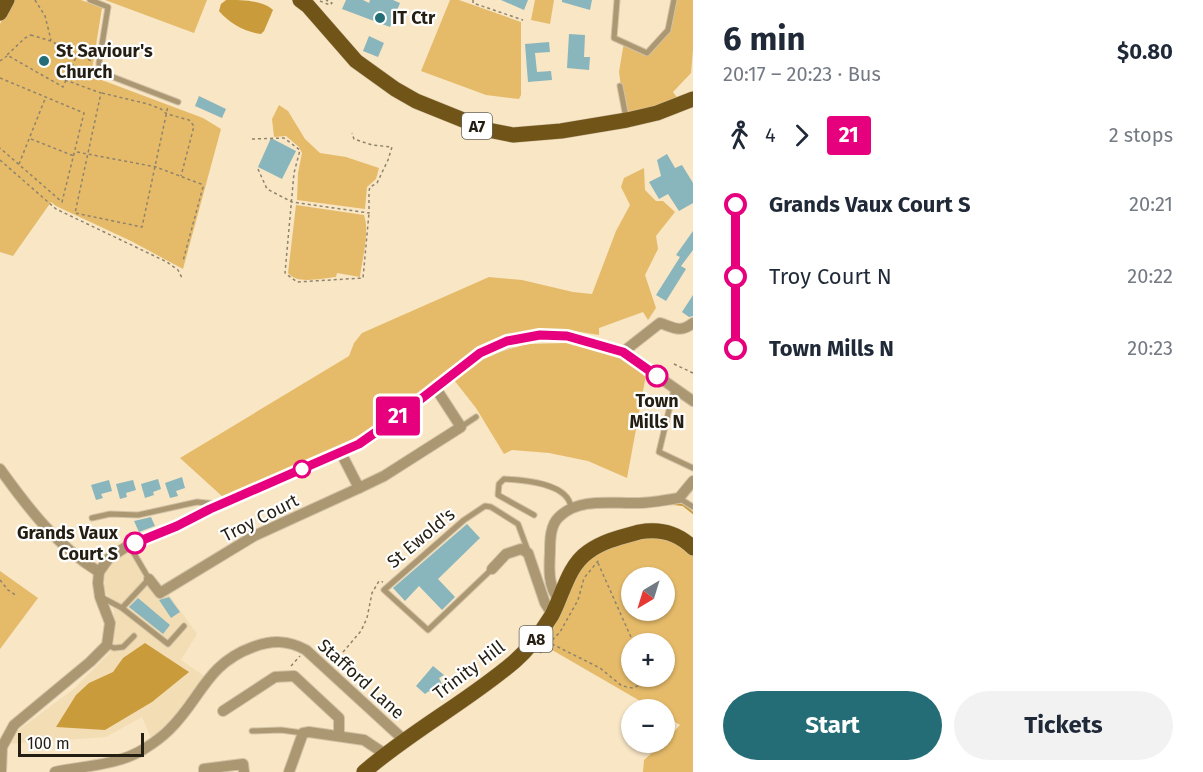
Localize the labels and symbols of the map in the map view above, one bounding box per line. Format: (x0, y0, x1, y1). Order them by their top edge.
place label: IT Ctr (392, 7, 436, 29)
marker: IT Ctr (373, 11, 387, 25)
place label: St Saviour's Church (56, 40, 153, 83)
marker: St Saviour's Church (37, 54, 51, 68)
road number: A7 (462, 113, 492, 139)
marker: Town Mills N (646, 365, 668, 387)
place label: Town Mills N (630, 390, 684, 433)
line badge: 21 (371, 396, 425, 436)
unlabelled marker (293, 460, 311, 478)
street label: Troy Court (218, 489, 303, 547)
street label: St Ewold's (382, 503, 460, 573)
place label: Grands Vaux Court S (17, 522, 119, 565)
marker: Grands Vaux Court S (124, 532, 146, 554)
north arrow (621, 567, 675, 621)
road number: A8 (520, 626, 552, 652)
street label: Stafford Lane (313, 634, 409, 724)
street label: Trinity Hill (429, 636, 509, 704)
scale bar (18, 730, 144, 758)

